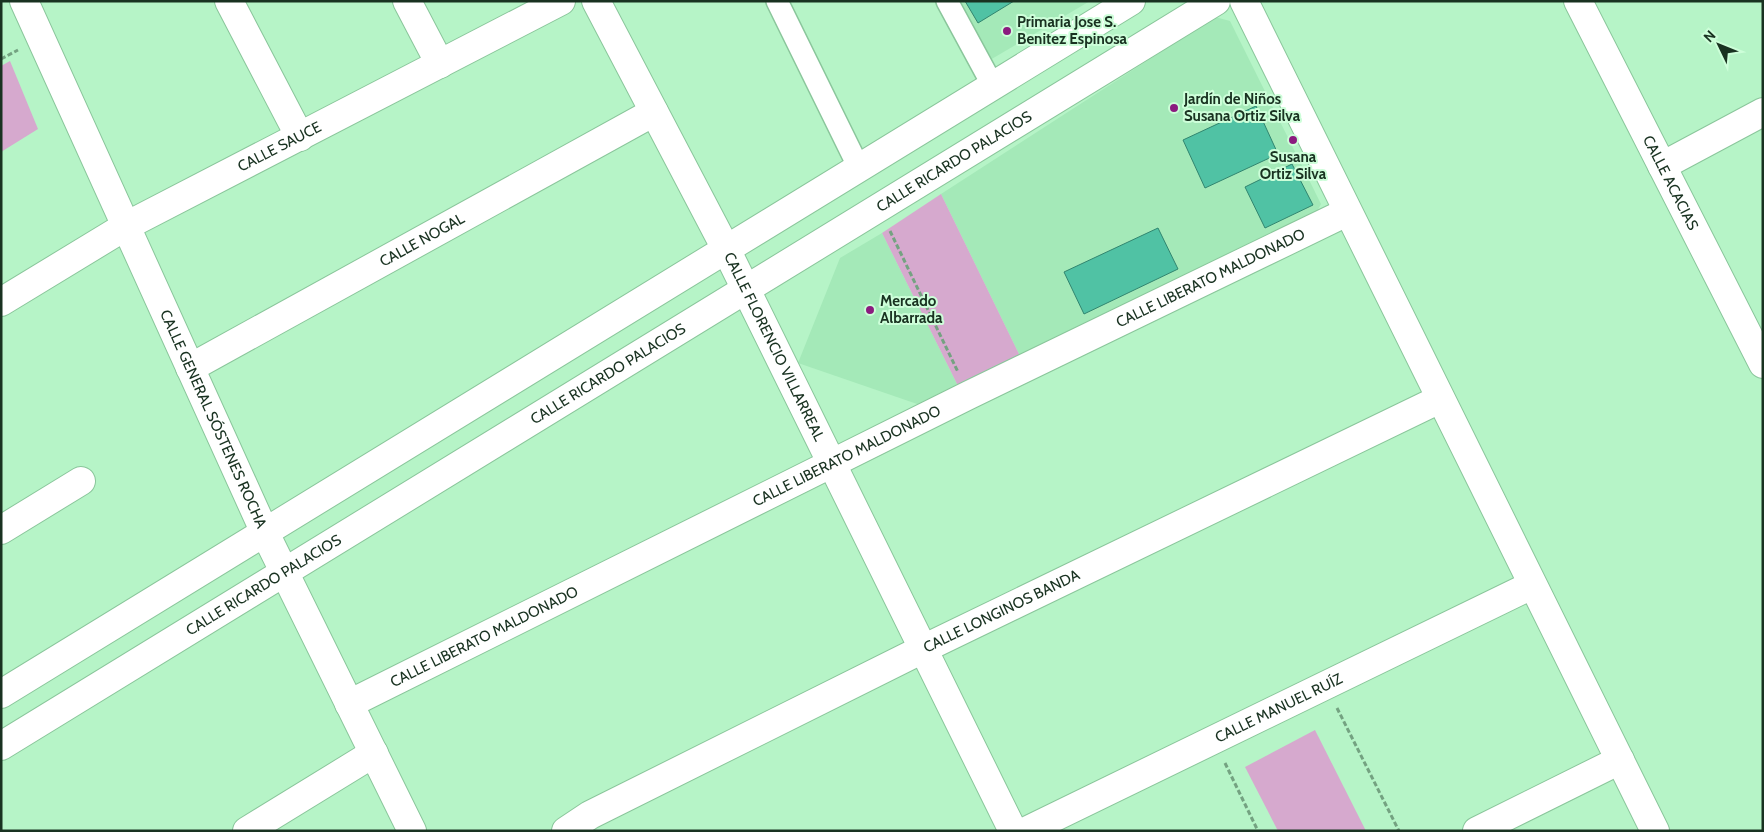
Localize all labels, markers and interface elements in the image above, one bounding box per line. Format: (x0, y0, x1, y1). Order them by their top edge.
place label: Primaria Jose S. Benitez Espinosa (1017, 13, 1128, 48)
north arrow (1694, 20, 1744, 70)
marker: Primaria Jose S. Benitez Espinosa (1001, 25, 1013, 37)
text: N (1700, 26, 1719, 46)
place label: Jardín de Niños Susana Ortiz Silva (1183, 90, 1301, 125)
marker: Jardín de Niños Susana Ortiz Silva (1168, 102, 1180, 114)
street label: CALLE RICARDO PALACIOS (873, 107, 1035, 216)
street label: CALLE SAUCE (235, 118, 324, 176)
street label: CALLE ACACIAS (1639, 132, 1702, 233)
marker: Susana Ortiz Silva (1287, 134, 1299, 146)
place label: Susana Ortiz Silva (1260, 148, 1327, 183)
street label: CALLE NOGAL (376, 209, 468, 271)
street label: CALLE LIBERATO MALDONADO (1113, 225, 1308, 331)
street label: CALLE FLORENCIO VILLARREAL (720, 249, 829, 445)
place label: Mercado Albarrada (880, 292, 943, 327)
marker: Mercado Albarrada (864, 304, 876, 316)
street label: CALLE GENERAL SÓSTENES ROCHA (156, 307, 271, 532)
street label: CALLE RICARDO PALACIOS (527, 319, 689, 428)
street label: CALLE LIBERATO MALDONADO (750, 402, 944, 510)
street label: CALLE RICARDO PALACIOS (183, 530, 345, 639)
street label: CALLE LONGINOS BANDA (920, 565, 1083, 657)
street label: CALLE LIBERATO MALDONADO (387, 582, 581, 691)
street label: CALLE MANUEL RUÍZ (1212, 669, 1346, 747)

